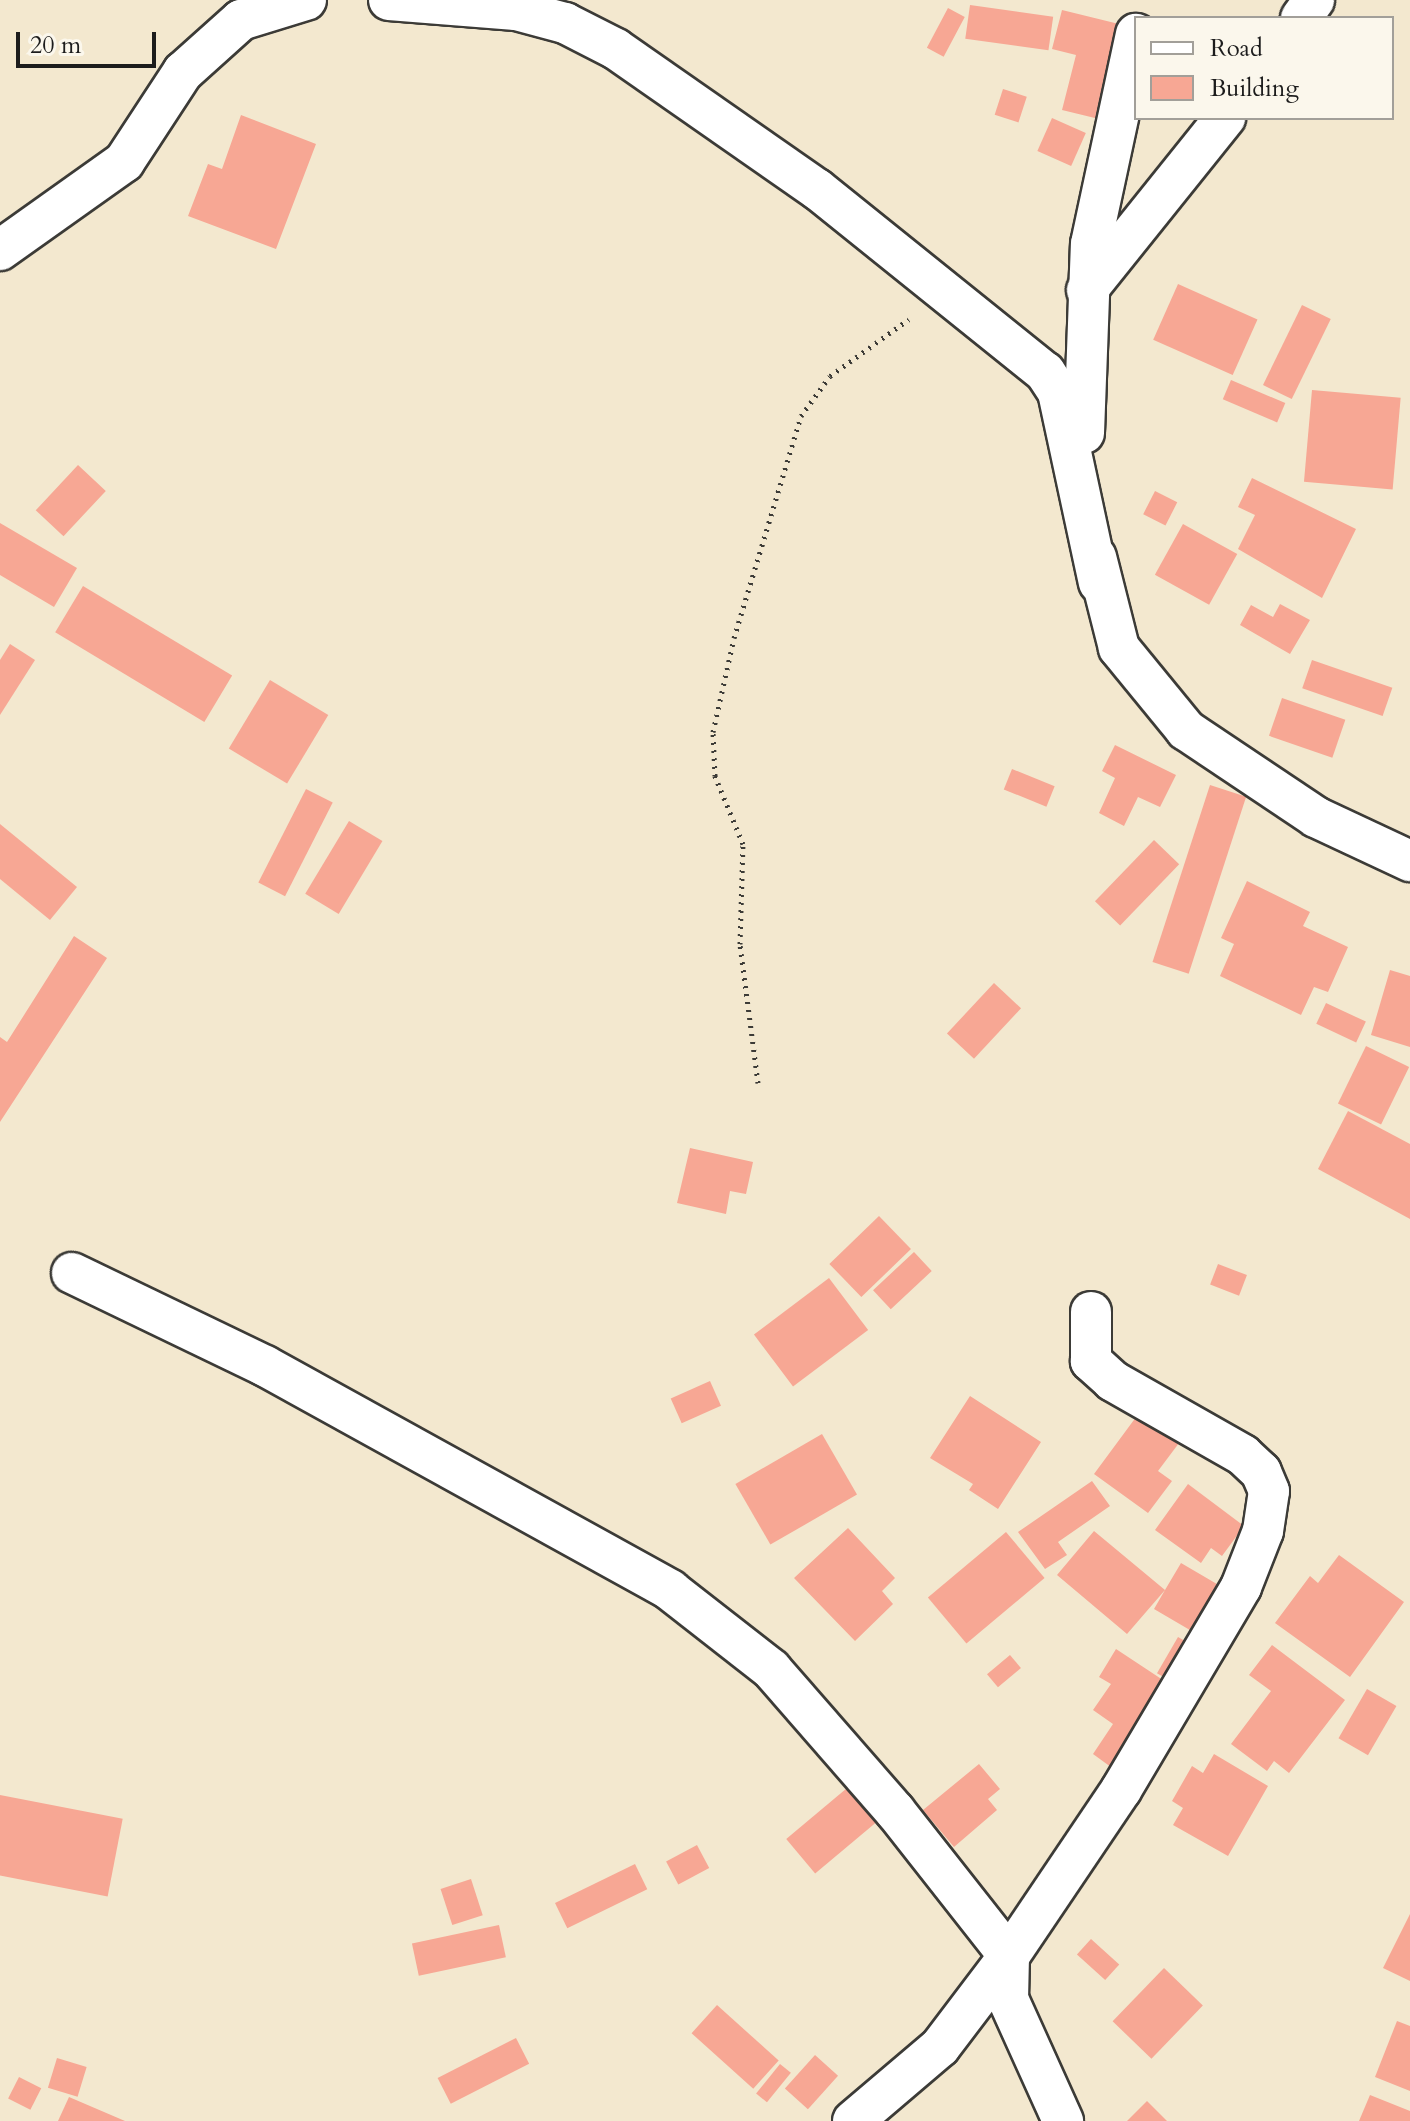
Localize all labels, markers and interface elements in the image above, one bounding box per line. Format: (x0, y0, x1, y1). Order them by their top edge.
scale bar (20, 16, 160, 66)
legend (1134, 16, 1394, 120)
text: 20 m (30, 29, 81, 62)
text: Road (1210, 32, 1263, 65)
text: Building (1210, 72, 1299, 105)

